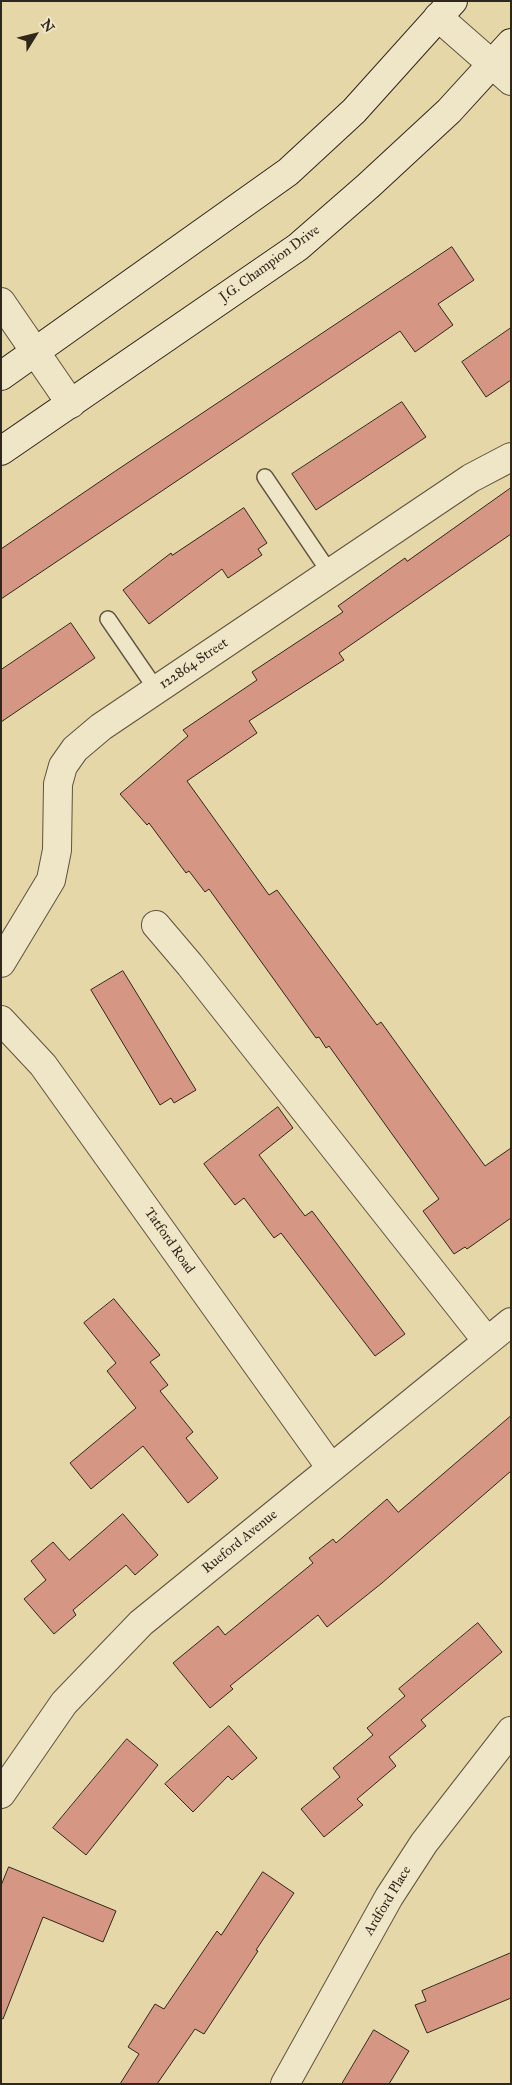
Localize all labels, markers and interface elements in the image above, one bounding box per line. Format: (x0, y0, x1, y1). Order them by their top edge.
north arrow (10, 10, 60, 60)
text: N (37, 16, 58, 36)
street label: J.G. Champion Drive (217, 222, 323, 306)
street label: 122864 Street (156, 635, 232, 693)
street label: Tatford Road (140, 1205, 198, 1277)
street label: Rueford Avenue (199, 1507, 281, 1577)
street label: Ardford Place (361, 1863, 415, 1939)

